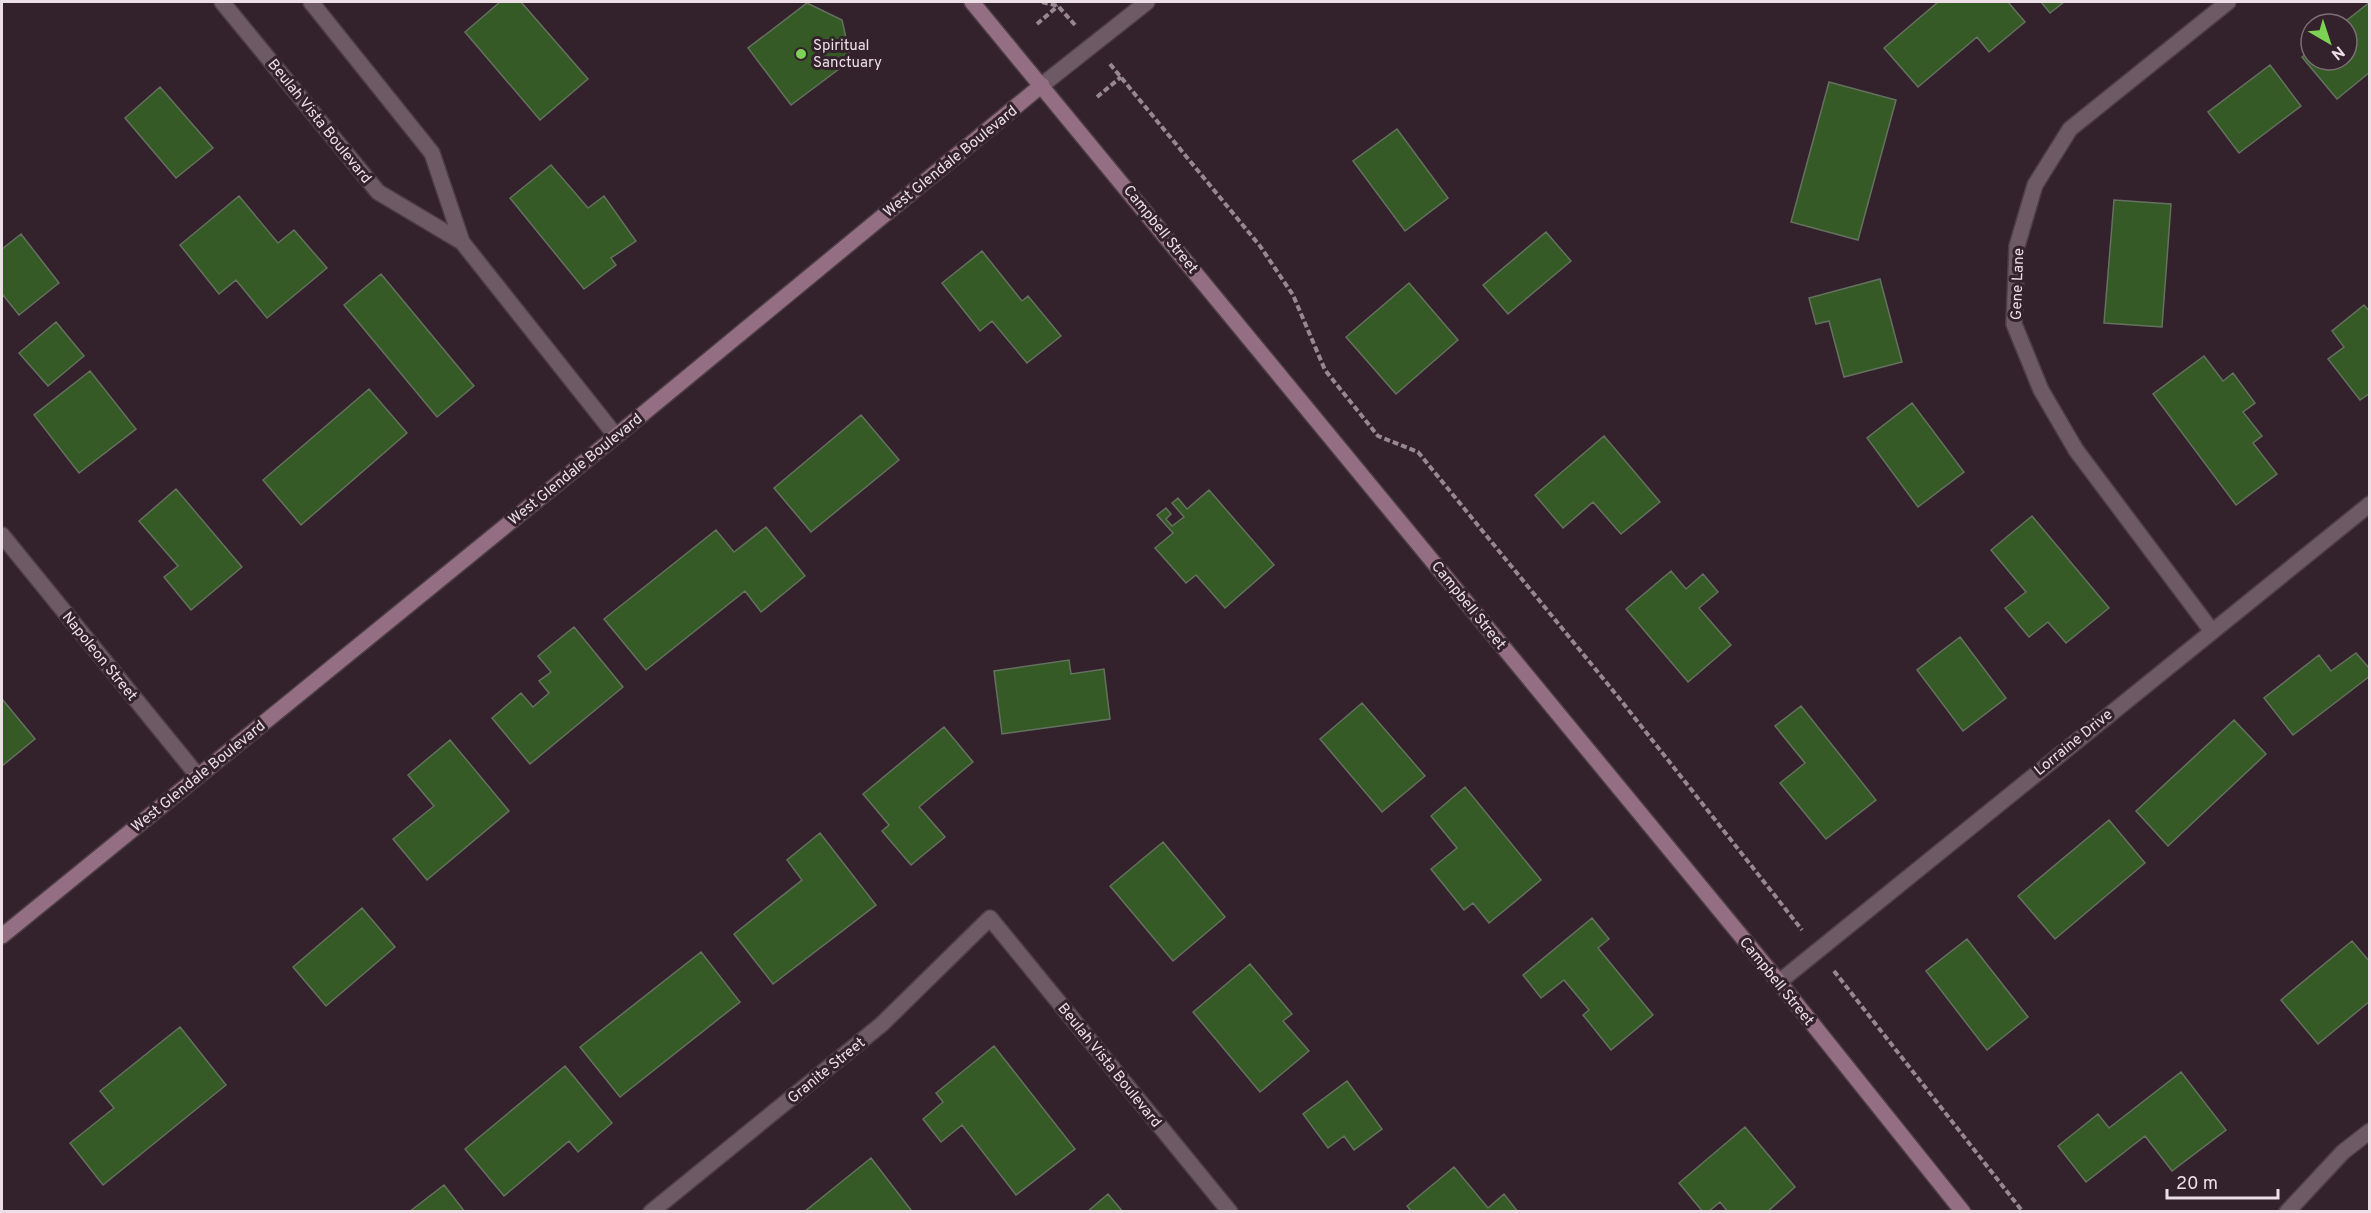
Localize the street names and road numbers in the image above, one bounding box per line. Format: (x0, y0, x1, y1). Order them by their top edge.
street label: Beulah Vista Boulevard (263, 56, 375, 188)
street label: West Glendale Boulevard (880, 102, 1022, 222)
street label: Campbell Street (1118, 182, 1201, 278)
street label: Gene Lane (2008, 248, 2029, 320)
street label: West Glendale Boulevard (505, 410, 647, 530)
street label: Campbell Street (1426, 558, 1509, 654)
street label: Napoleon Street (57, 609, 141, 705)
street label: Lorraine Drive (2031, 706, 2117, 781)
street label: West Glendale Boulevard (128, 717, 270, 837)
street label: Campbell Street (1734, 934, 1817, 1030)
street label: Beulah Vista Boulevard (1053, 1000, 1165, 1132)
street label: Granite Street (784, 1034, 870, 1108)

